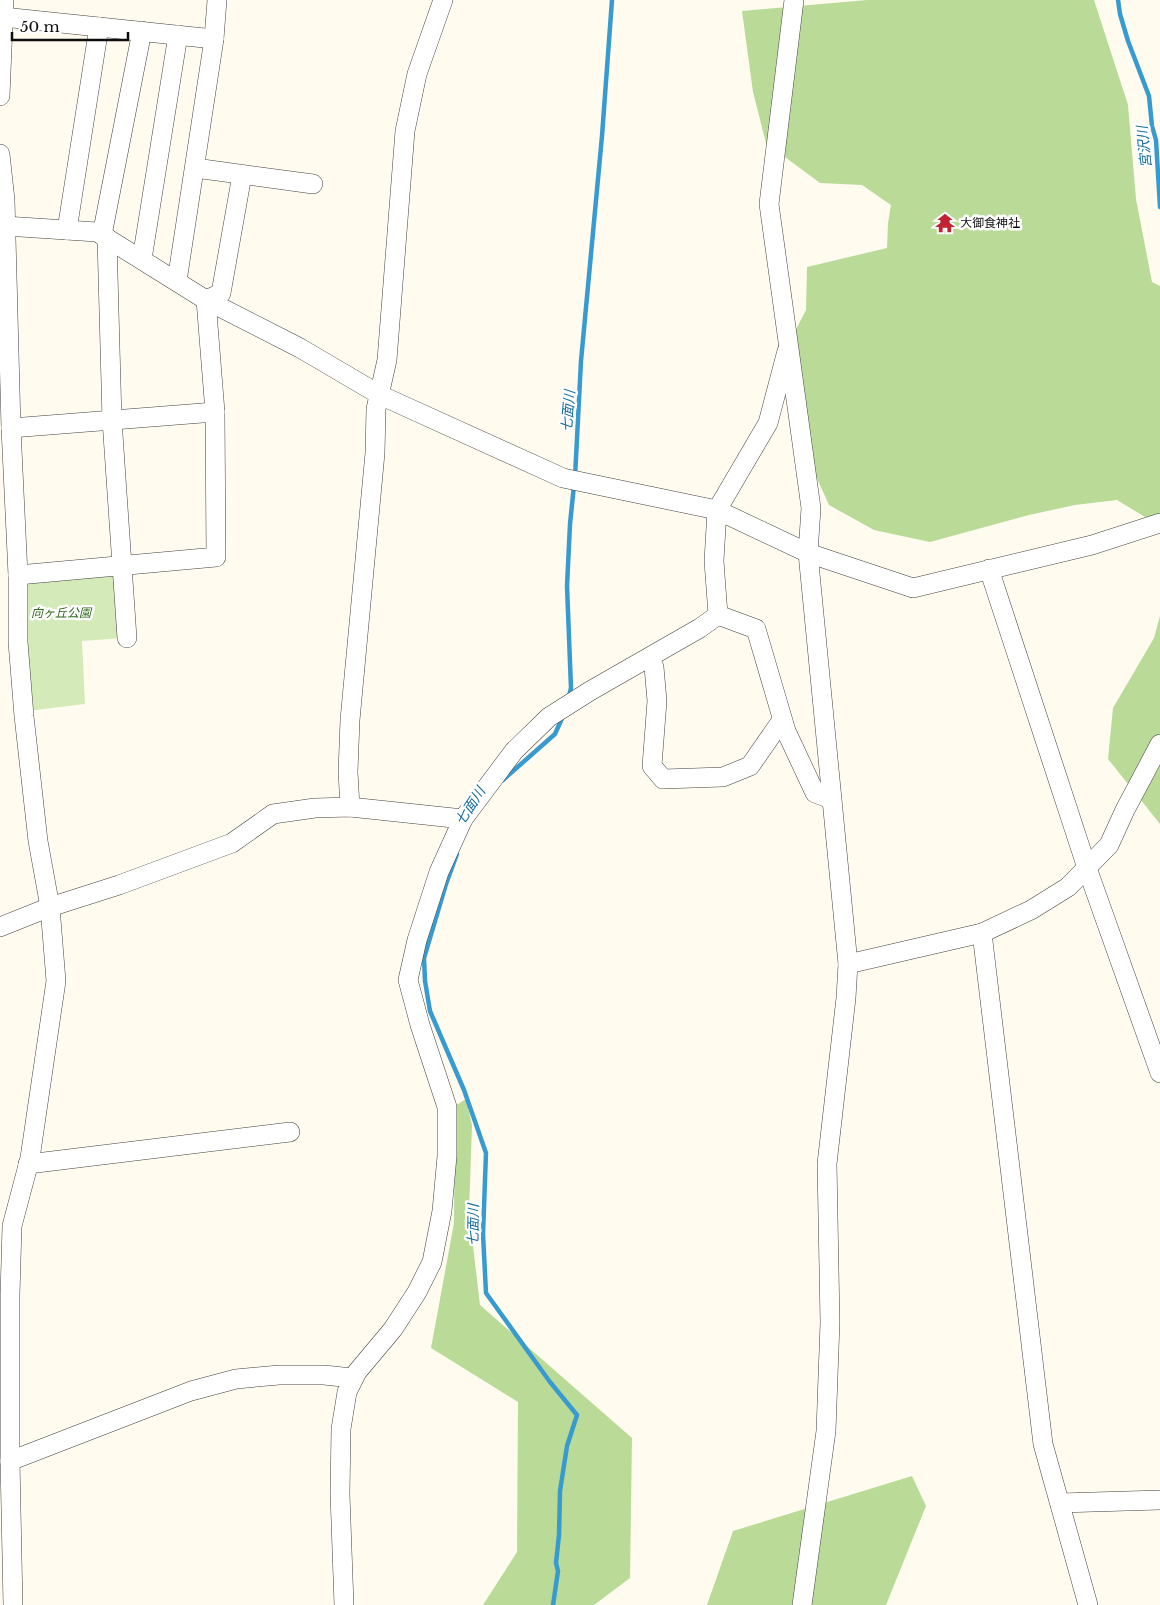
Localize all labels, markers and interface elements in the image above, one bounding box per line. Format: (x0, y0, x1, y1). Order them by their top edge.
scale bar (12, 10, 129, 42)
text: 50 m (20, 17, 60, 36)
water label: 宮沢川 (1133, 123, 1155, 169)
temple icon: 大御食神社 (934, 212, 956, 234)
place label: 大御食神社 (960, 215, 1020, 230)
water label: 七面川 (557, 387, 579, 433)
park label: 向ヶ丘公園 (31, 605, 93, 620)
water label: 七面川 (451, 782, 490, 829)
water label: 七面川 (464, 1202, 482, 1246)

